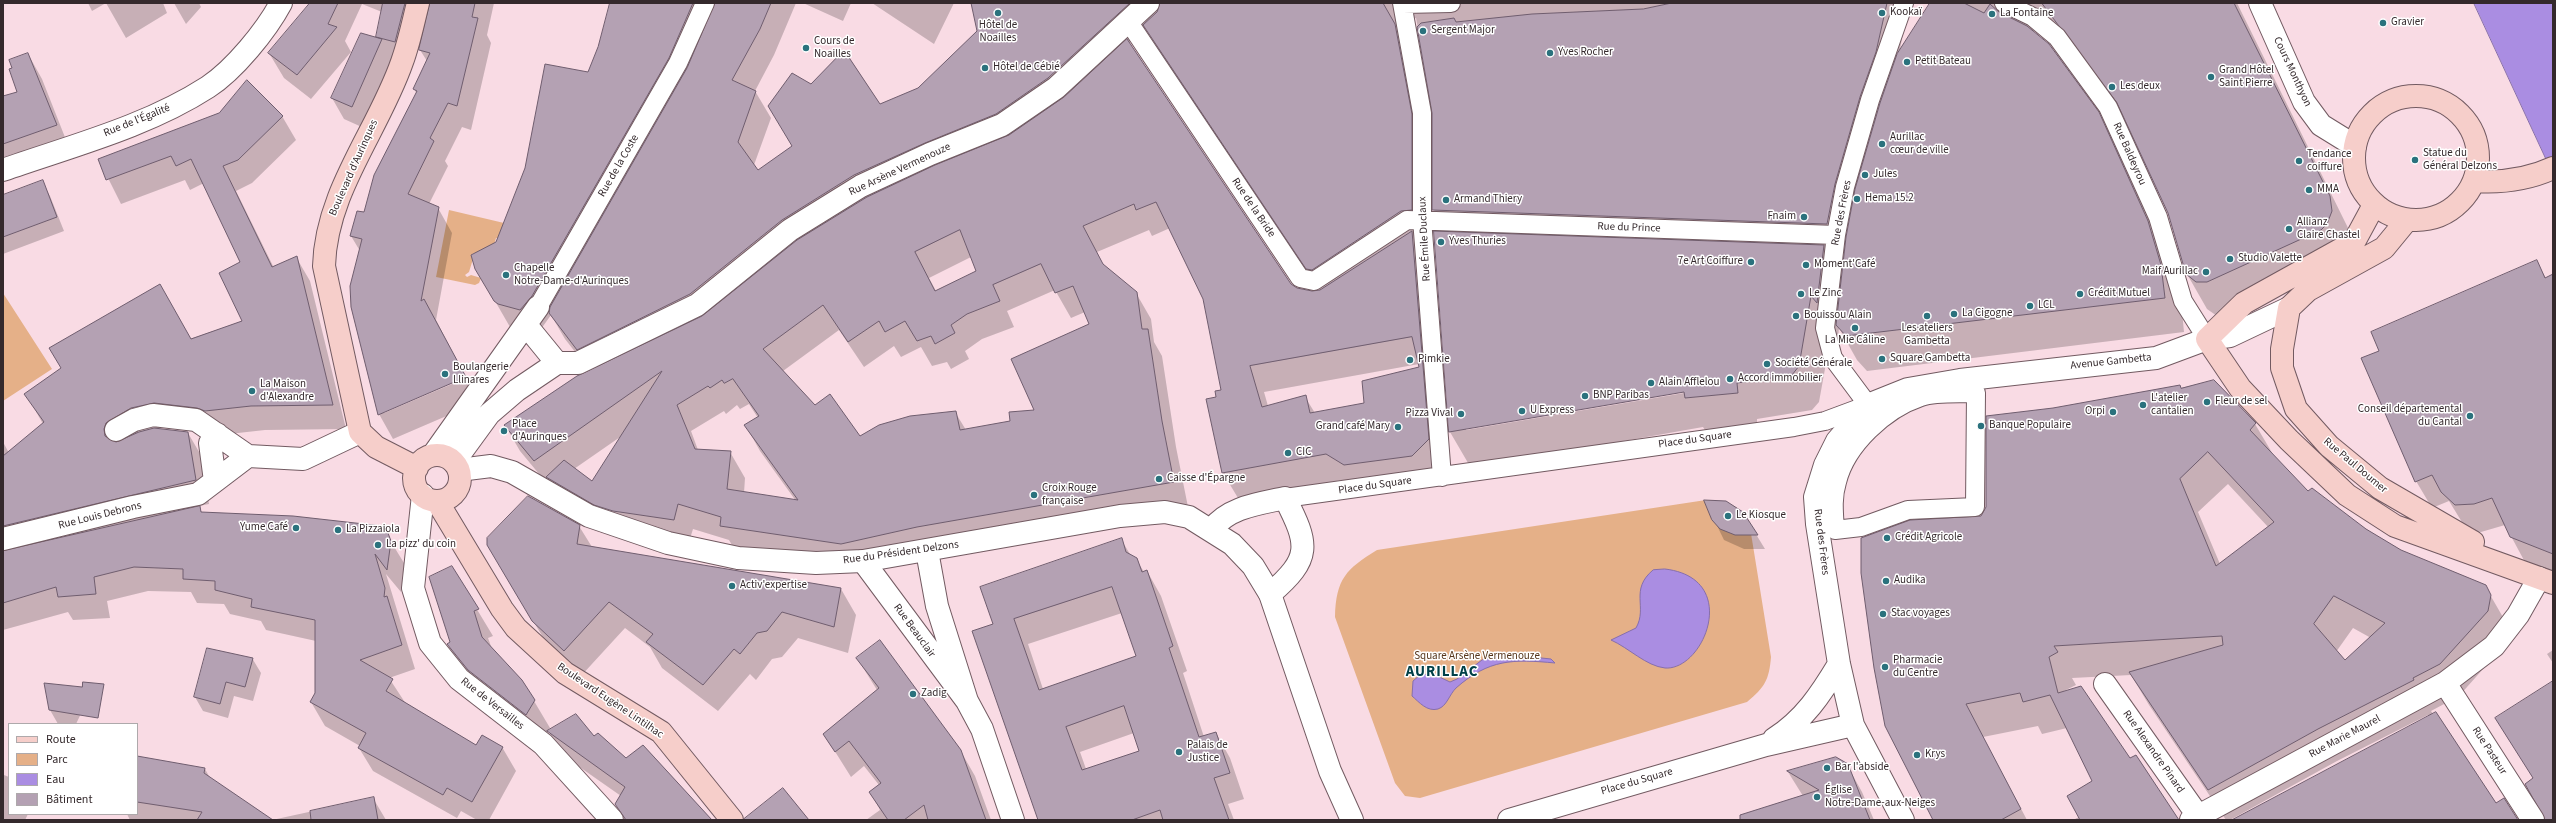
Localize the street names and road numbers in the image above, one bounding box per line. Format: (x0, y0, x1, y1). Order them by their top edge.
street label: Cours Monthyon (2270, 35, 2314, 109)
street label: Rue de l'Égalité (102, 102, 172, 140)
street label: Boulevard d'Aurinques (327, 118, 381, 218)
street label: Rue Baldeyrou (2109, 121, 2149, 187)
street label: Rue de la Coste (596, 132, 642, 200)
street label: Rue Arsène Vermenouze (847, 141, 953, 199)
street label: Rue de la Bride (1228, 176, 1278, 240)
street label: Rue des Frères (1829, 179, 1855, 247)
street label: Rue Émile Duclaux (1416, 196, 1434, 282)
street label: Rue du Prince (1597, 220, 1661, 236)
street label: Avenue Gambetta (2070, 351, 2152, 373)
street label: Place du Square (1657, 428, 1733, 452)
street label: Rue Paul Doumer (2320, 435, 2390, 497)
street label: Place du Square (1337, 474, 1413, 498)
street label: Rue Louis Debrons (57, 499, 143, 533)
street label: Rue des Frères (1810, 508, 1832, 576)
street label: Rue du Président Delzons (842, 538, 960, 568)
street label: Rue Beauclair (890, 602, 938, 660)
street label: Boulevard Eugène Lintilhac (554, 660, 666, 742)
street label: Rue de Versailles (458, 675, 526, 733)
street label: Rue Alexandre Pinard (2119, 708, 2187, 796)
street label: Rue Marie Maurel (2307, 713, 2383, 761)
street label: Rue Pasteur (2469, 725, 2509, 777)
street label: Place du Square (1600, 765, 1674, 799)

